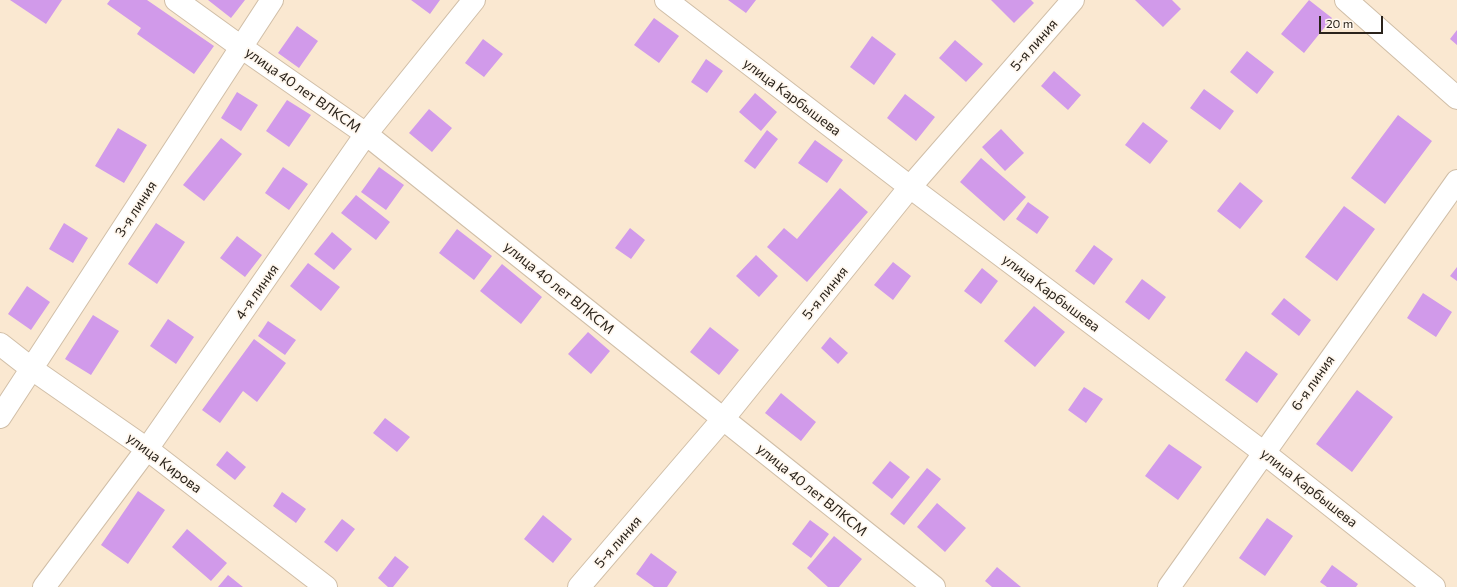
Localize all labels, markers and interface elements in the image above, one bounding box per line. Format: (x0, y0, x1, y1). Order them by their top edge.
scale bar (1321, 8, 1385, 34)
street label: 5-я линия (1007, 16, 1061, 74)
text: 20 m (1326, 16, 1353, 30)
street label: улица 40 лет ВЛКСМ (242, 44, 364, 136)
street label: улица Карбышева (740, 55, 844, 139)
street label: 3-я линия (112, 178, 160, 240)
street label: улица 40 лет ВЛКСМ (500, 238, 618, 338)
street label: улица Карбышева (999, 251, 1103, 335)
street label: 4-я линия (232, 261, 282, 323)
street label: 5-я линия (799, 263, 851, 323)
street label: 6-я линия (1288, 352, 1338, 414)
street label: улица Кирова (123, 429, 205, 497)
street label: улица 40 лет ВЛКСМ (753, 440, 871, 540)
street label: улица Карбышева (1257, 445, 1361, 531)
street label: 5-я линия (591, 513, 645, 571)

